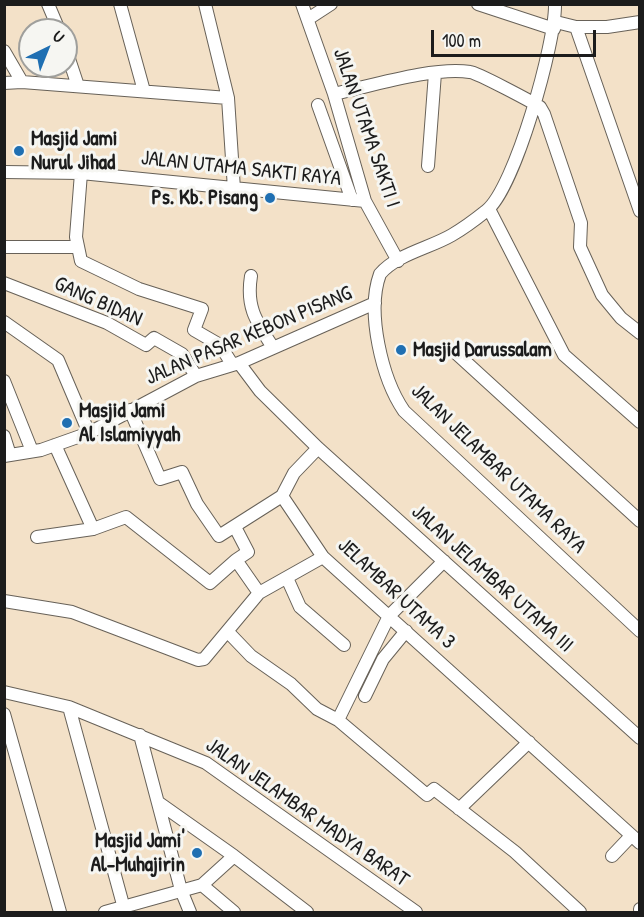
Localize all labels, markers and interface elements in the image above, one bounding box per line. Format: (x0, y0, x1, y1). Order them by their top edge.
north arrow (18, 18, 78, 78)
scale bar (434, 18, 599, 56)
text: U (48, 25, 70, 47)
text: 100 m (442, 28, 481, 53)
street label: JALAN UTAMA SAKTI I (327, 45, 405, 211)
place label: Masjid Jami Nurul Jihad (31, 126, 117, 176)
marker: Masjid Jami Nurul Jihad (12, 144, 26, 158)
street label: JALAN UTAMA SAKTI RAYA (140, 146, 342, 192)
place label: Ps. Kb. Pisang (152, 185, 258, 211)
marker: Ps. Kb. Pisang (263, 191, 277, 205)
street label: GANG BIDAN (50, 271, 146, 333)
street label: JALAN PASAR KEBON PISANG (142, 281, 356, 391)
place label: Masjid Darussalam (413, 337, 552, 363)
marker: Masjid Darussalam (394, 343, 408, 357)
street label: JALAN JELAMBAR UTAMA RAYA (405, 379, 591, 559)
place label: Masjid Jami Al Islamiyyah (79, 398, 180, 448)
marker: Masjid Jami Al Islamiyyah (60, 416, 74, 430)
street label: JALAN JELAMBAR UTAMA III (406, 500, 578, 658)
street label: JELAMBAR UTAMA 3 (332, 533, 460, 655)
street label: JALAN JELAMBAR MADYA BARAT (200, 733, 414, 893)
place label: Masjid Jami' Al-Muhajirin (91, 828, 185, 878)
marker: Masjid Jami' Al-Muhajirin (190, 846, 204, 860)

